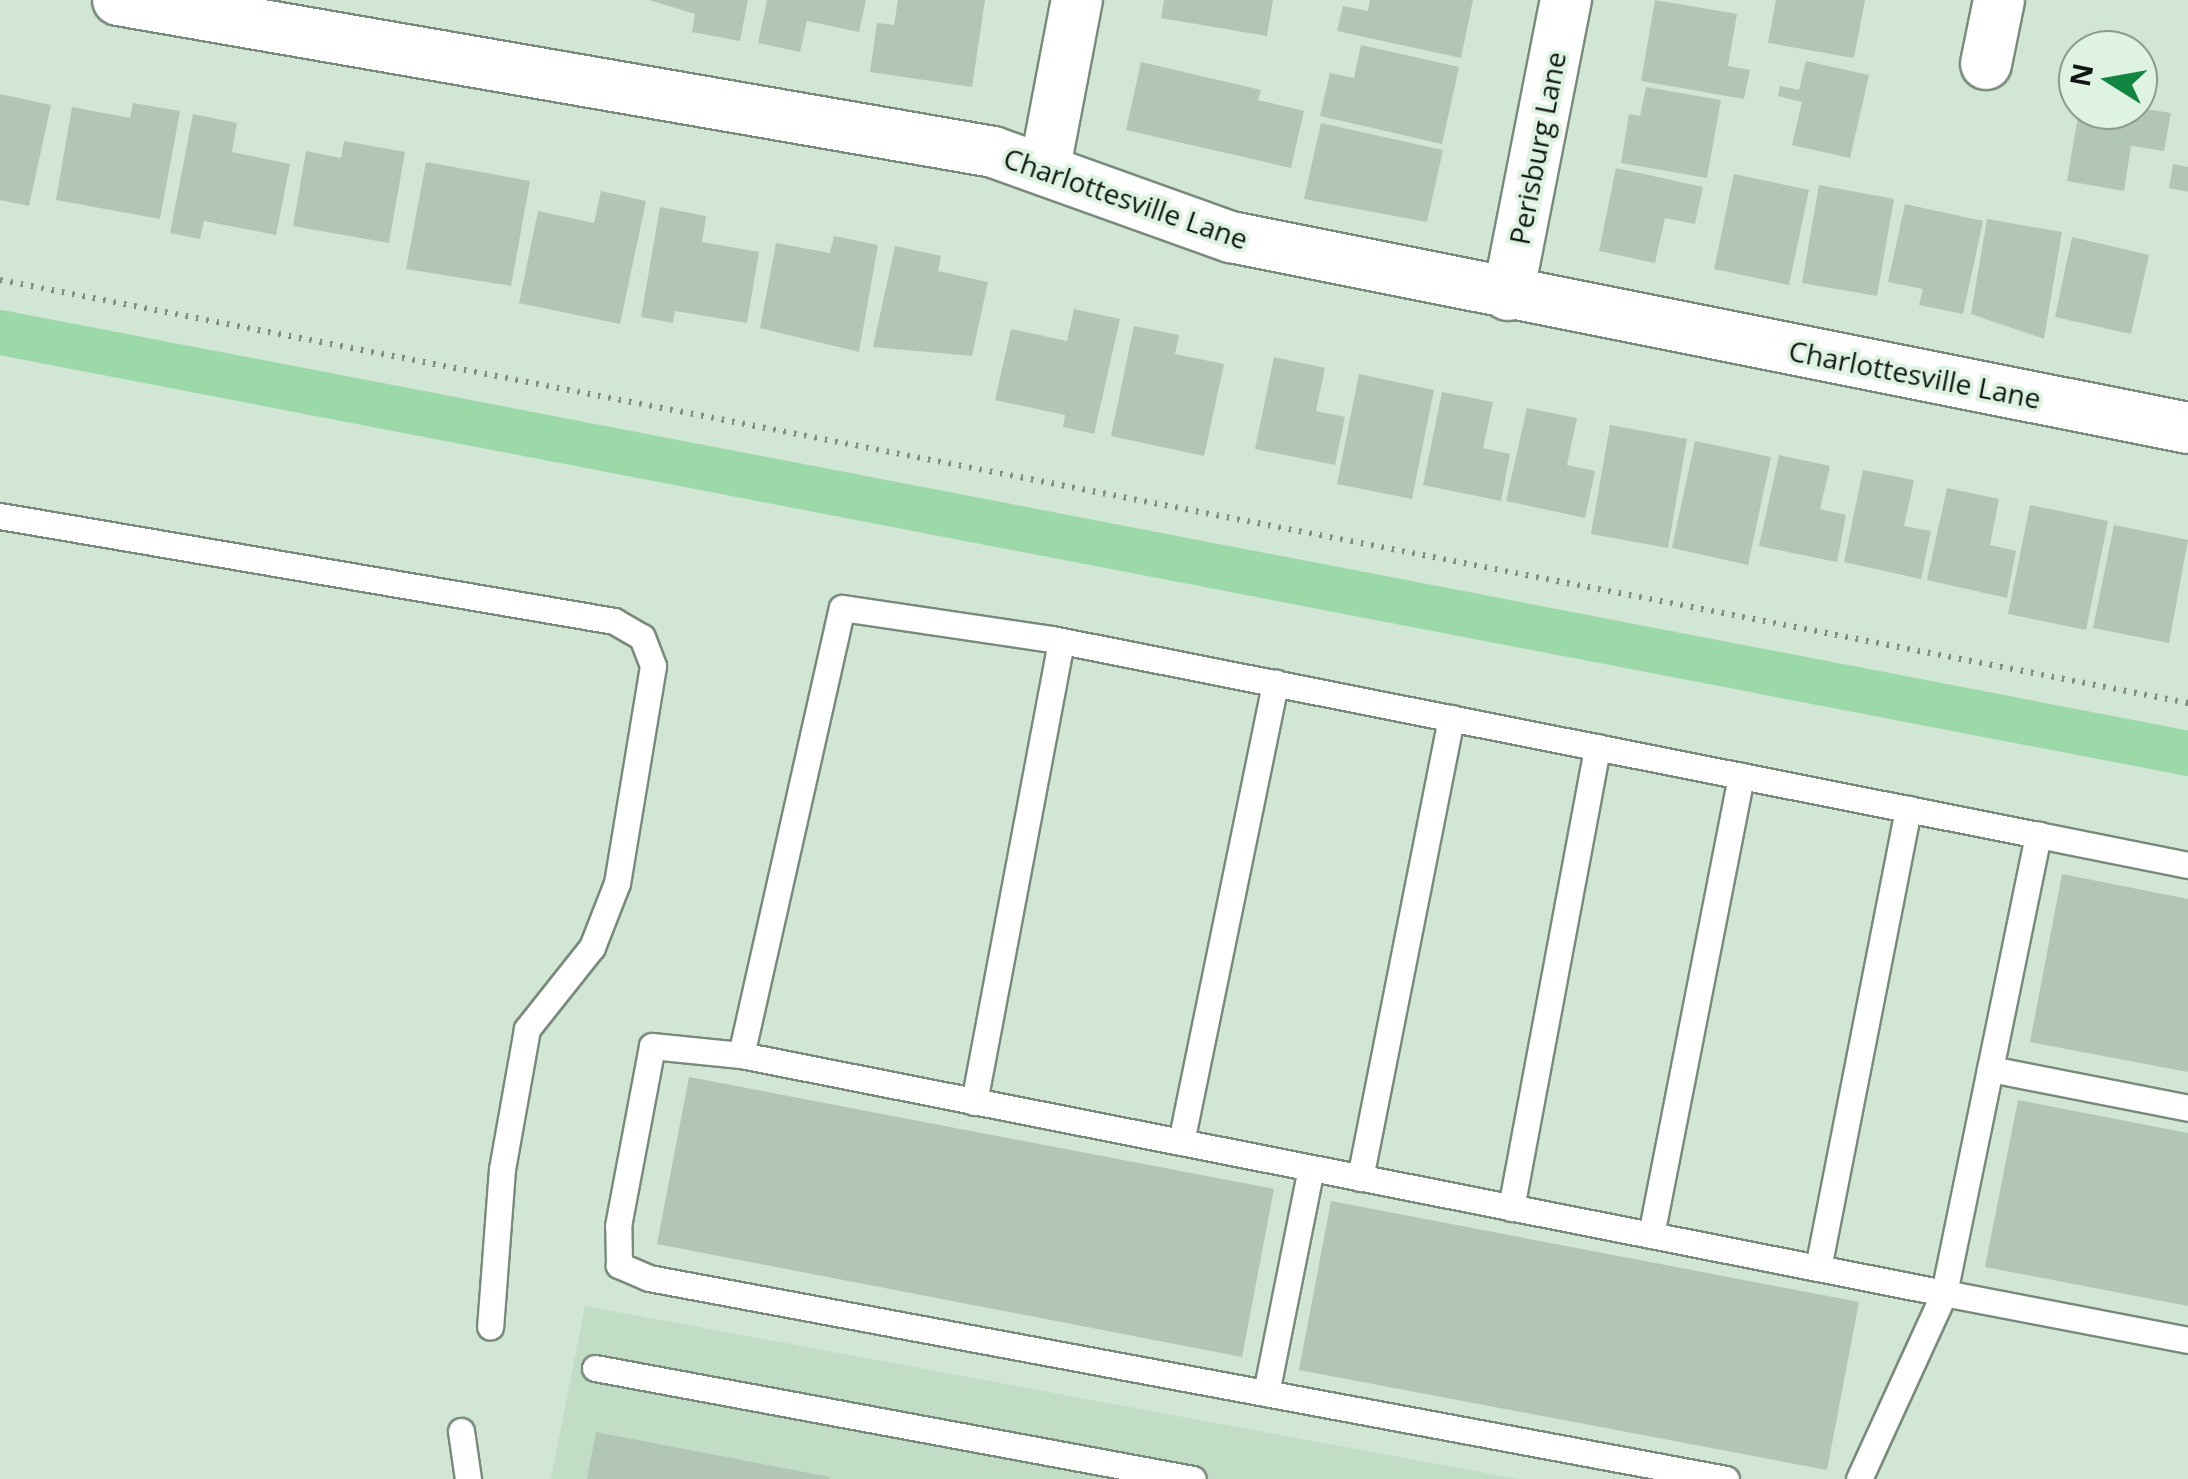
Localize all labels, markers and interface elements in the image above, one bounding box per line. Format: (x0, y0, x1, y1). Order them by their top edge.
north arrow (2058, 30, 2158, 130)
street label: Perisburg Lane (1502, 49, 1572, 247)
text: N (2060, 60, 2101, 89)
street label: Charlottesville Lane (1000, 140, 1252, 256)
street label: Charlottesville Lane (1786, 333, 2044, 415)

